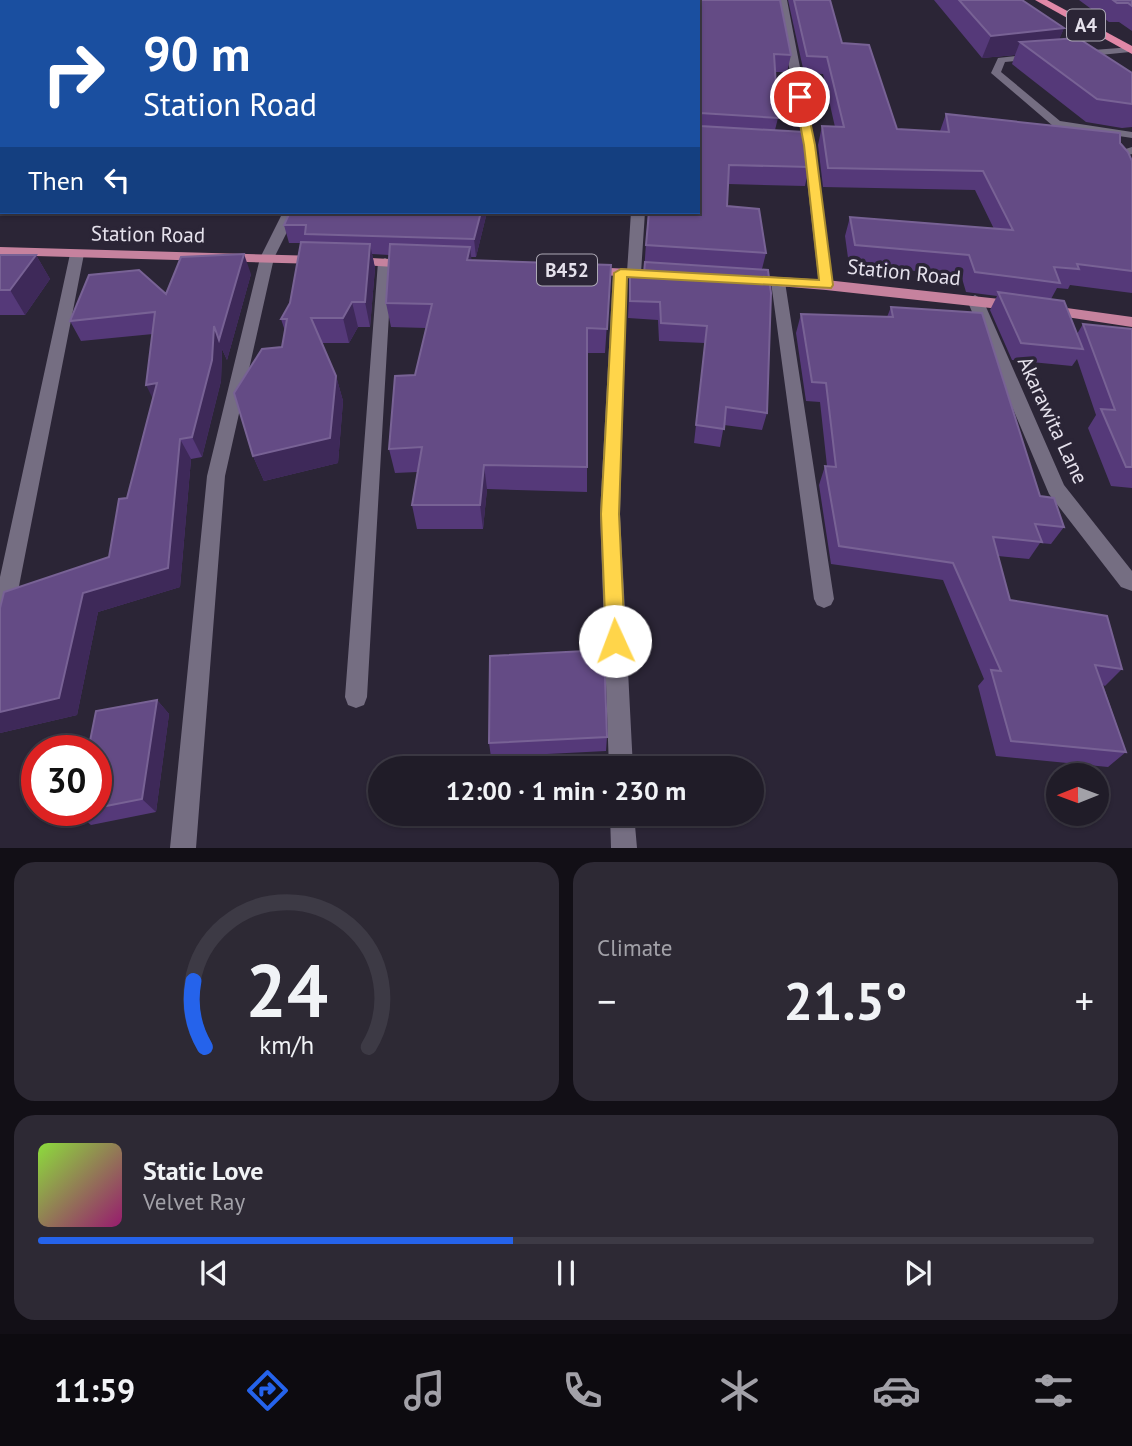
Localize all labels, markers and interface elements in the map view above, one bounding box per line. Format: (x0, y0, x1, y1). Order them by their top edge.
road number: A4 (1067, 10, 1105, 41)
text: 90 m (143, 21, 250, 85)
icon: right (28, 28, 119, 119)
pin (770, 67, 830, 127)
icon: arrive (781, 78, 819, 116)
text: Station Road (143, 83, 317, 125)
icon: left (98, 161, 136, 199)
text: Then (28, 164, 84, 197)
street label: Station Road (91, 220, 205, 248)
street label: Station Road (846, 253, 962, 291)
road number: B452 (537, 254, 597, 286)
street label: Akarawita Lane (1012, 352, 1094, 488)
position arrow (578, 604, 652, 678)
speed limit sign: 30 (21, 735, 112, 826)
north arrow (1046, 763, 1110, 826)
map controls (1046, 763, 1109, 826)
text: 12:00 · 1 min · 230 m (446, 774, 686, 807)
text: Climate (597, 933, 672, 962)
text: 24 (245, 944, 328, 1038)
text: 21.5° (784, 967, 907, 1034)
text: − (597, 976, 616, 1025)
text: + (1075, 976, 1094, 1025)
text: km/h (259, 1029, 314, 1061)
text: Static Love (143, 1154, 264, 1187)
text: Velvet Ray (143, 1187, 245, 1216)
icon: previous (195, 1254, 233, 1292)
icon: pause (547, 1254, 585, 1292)
icon: next (899, 1254, 937, 1292)
icon: directions (243, 1366, 292, 1415)
icon: music (400, 1366, 449, 1415)
icon: phone (558, 1366, 607, 1415)
icon: climate (715, 1366, 764, 1415)
icon: car (872, 1366, 921, 1415)
icon: filters (1029, 1366, 1078, 1415)
text: 11:59 (54, 1369, 135, 1411)

